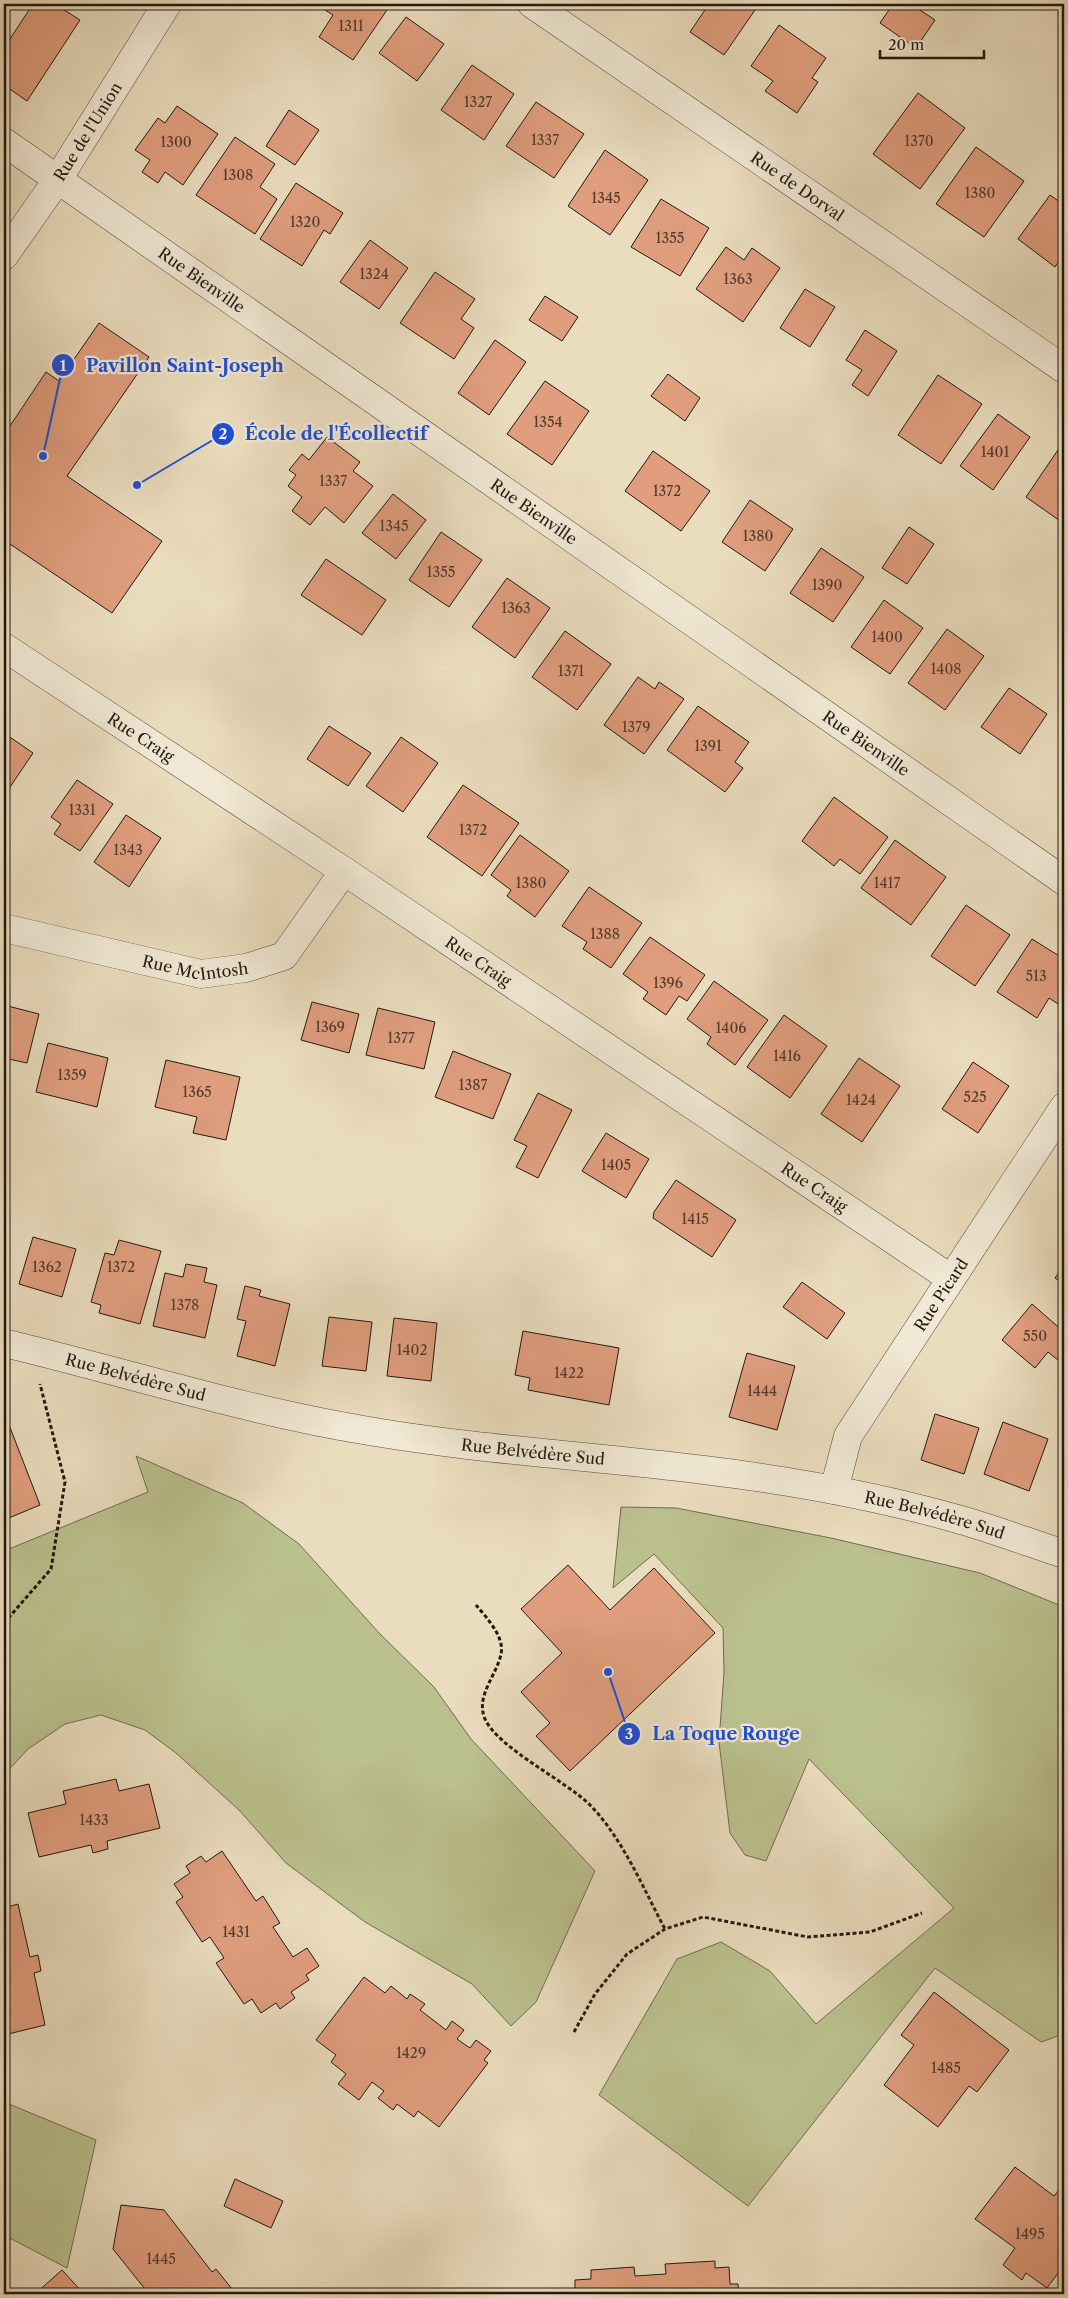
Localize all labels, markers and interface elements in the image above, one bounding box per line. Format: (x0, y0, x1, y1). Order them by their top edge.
house number: 1311 (338, 17, 364, 35)
scale bar (880, 28, 984, 60)
text: 20 m (888, 35, 924, 54)
street label: Rue de l'Union (49, 78, 126, 185)
house number: 1327 (464, 93, 492, 111)
house number: 1337 (531, 131, 559, 149)
house number: 1370 (904, 132, 934, 150)
house number: 1300 (160, 133, 192, 151)
street label: Rue de Dorval (747, 147, 848, 225)
house number: 1308 (223, 166, 253, 184)
house number: 1380 (965, 184, 996, 202)
house number: 1345 (591, 189, 621, 207)
house number: 1320 (290, 213, 320, 231)
house number: 1355 (656, 229, 684, 247)
street label: Rue Bienville (154, 243, 249, 317)
house number: 1324 (359, 265, 389, 283)
house number: 1363 (723, 270, 753, 288)
callout: Pavillon Saint-Joseph (51, 349, 294, 382)
text: Pavillon Saint-Joseph (86, 355, 285, 377)
text: 1 (60, 356, 67, 375)
house number: 1354 (533, 413, 563, 431)
callout: École de l'Écollectif (210, 417, 438, 450)
text: École de l'Écollectif (245, 422, 430, 445)
text: 2 (219, 424, 228, 443)
house number: 1401 (981, 443, 1009, 461)
house number: 1337 (319, 472, 347, 490)
street label: Rue Bienville (487, 474, 581, 549)
house number: 1372 (653, 482, 681, 500)
house number: 1345 (379, 517, 409, 535)
house number: 1380 (743, 527, 774, 545)
house number: 1355 (427, 563, 455, 581)
house number: 1390 (812, 576, 842, 594)
house number: 1363 (501, 599, 531, 617)
house number: 1400 (871, 628, 903, 646)
house number: 1408 (930, 660, 962, 678)
house number: 1371 (558, 662, 584, 680)
street label: Rue Bienville (819, 706, 914, 780)
street label: Rue Craig (104, 708, 178, 767)
house number: 1379 (622, 718, 650, 736)
house number: 1391 (694, 737, 722, 755)
house number: 1331 (68, 801, 96, 819)
house number: 1372 (459, 821, 487, 839)
house number: 1343 (113, 841, 143, 859)
house number: 1380 (516, 874, 547, 892)
house number: 1417 (874, 874, 900, 892)
house number: 1388 (590, 925, 620, 943)
street label: Rue Craig (441, 932, 516, 991)
street label: Rue McIntosh (140, 951, 249, 984)
house number: 513 (1025, 967, 1047, 985)
house number: 1396 (653, 974, 683, 992)
house number: 1369 (315, 1018, 345, 1036)
house number: 1406 (715, 1019, 747, 1037)
house number: 1377 (387, 1029, 415, 1047)
house number: 1416 (773, 1047, 801, 1065)
house number: 1359 (57, 1066, 87, 1084)
house number: 1387 (459, 1076, 487, 1094)
house number: 1365 (182, 1083, 212, 1101)
house number: 525 (963, 1088, 987, 1106)
house number: 1424 (846, 1091, 876, 1109)
house number: 1405 (601, 1156, 631, 1174)
street label: Rue Craig (778, 1158, 852, 1217)
house number: 1415 (681, 1210, 709, 1228)
street label: Rue Picard (910, 1254, 972, 1335)
house number: 1362 (32, 1258, 62, 1276)
house number: 1372 (107, 1258, 135, 1276)
house number: 1378 (171, 1296, 199, 1314)
house number: 550 (1023, 1327, 1047, 1345)
house number: 1402 (397, 1341, 427, 1359)
street label: Rue Belvédère Sud (63, 1349, 208, 1405)
house number: 1422 (554, 1364, 584, 1382)
house number: 1444 (747, 1382, 777, 1400)
street label: Rue Belvédère Sud (460, 1434, 606, 1469)
street label: Rue Belvédère Sud (863, 1487, 1008, 1543)
callout: La Toque Rouge (617, 1717, 810, 1750)
text: La Toque Rouge (652, 1723, 800, 1745)
text: 3 (625, 1724, 633, 1743)
house number: 1433 (79, 1811, 109, 1829)
house number: 1431 (222, 1923, 250, 1941)
house number: 1429 (396, 2044, 426, 2062)
house number: 1485 (931, 2059, 961, 2077)
house number: 1495 (1015, 2225, 1045, 2243)
house number: 1445 (146, 2250, 176, 2268)

